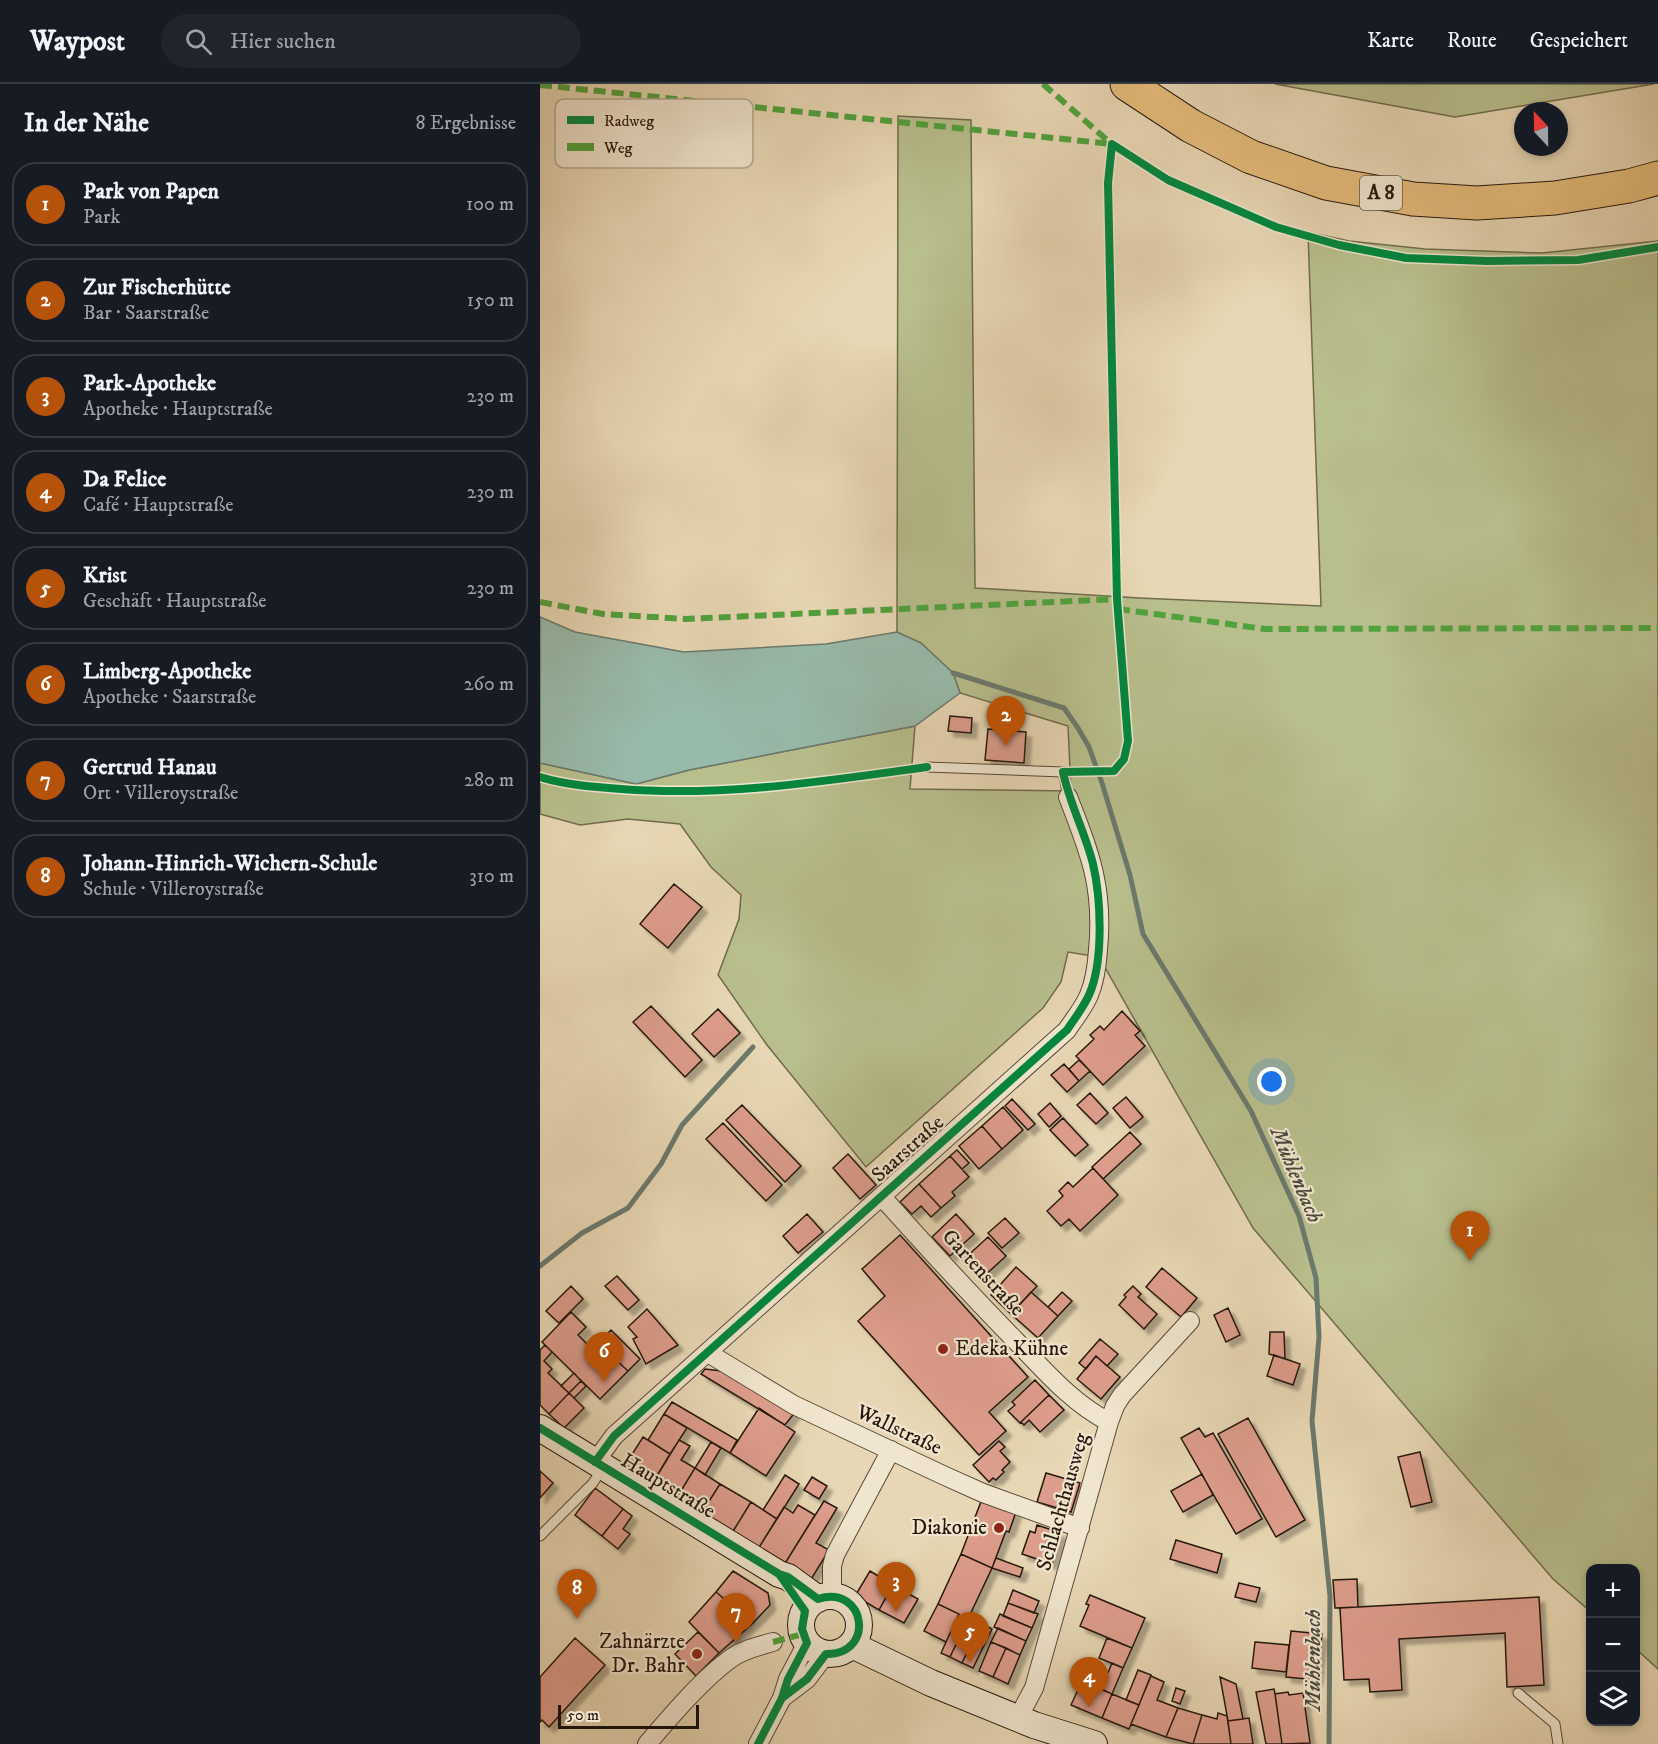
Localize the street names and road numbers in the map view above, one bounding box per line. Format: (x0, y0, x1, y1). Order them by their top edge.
road number: A 8 (1360, 176, 1402, 210)
street label: Saarstraße (866, 1110, 950, 1188)
street label: Gartenstraße (936, 1224, 1030, 1322)
street label: Wallstraße (851, 1398, 946, 1461)
street label: Schlachthausweg (1031, 1429, 1095, 1574)
street label: Hauptstraße (616, 1448, 720, 1525)

